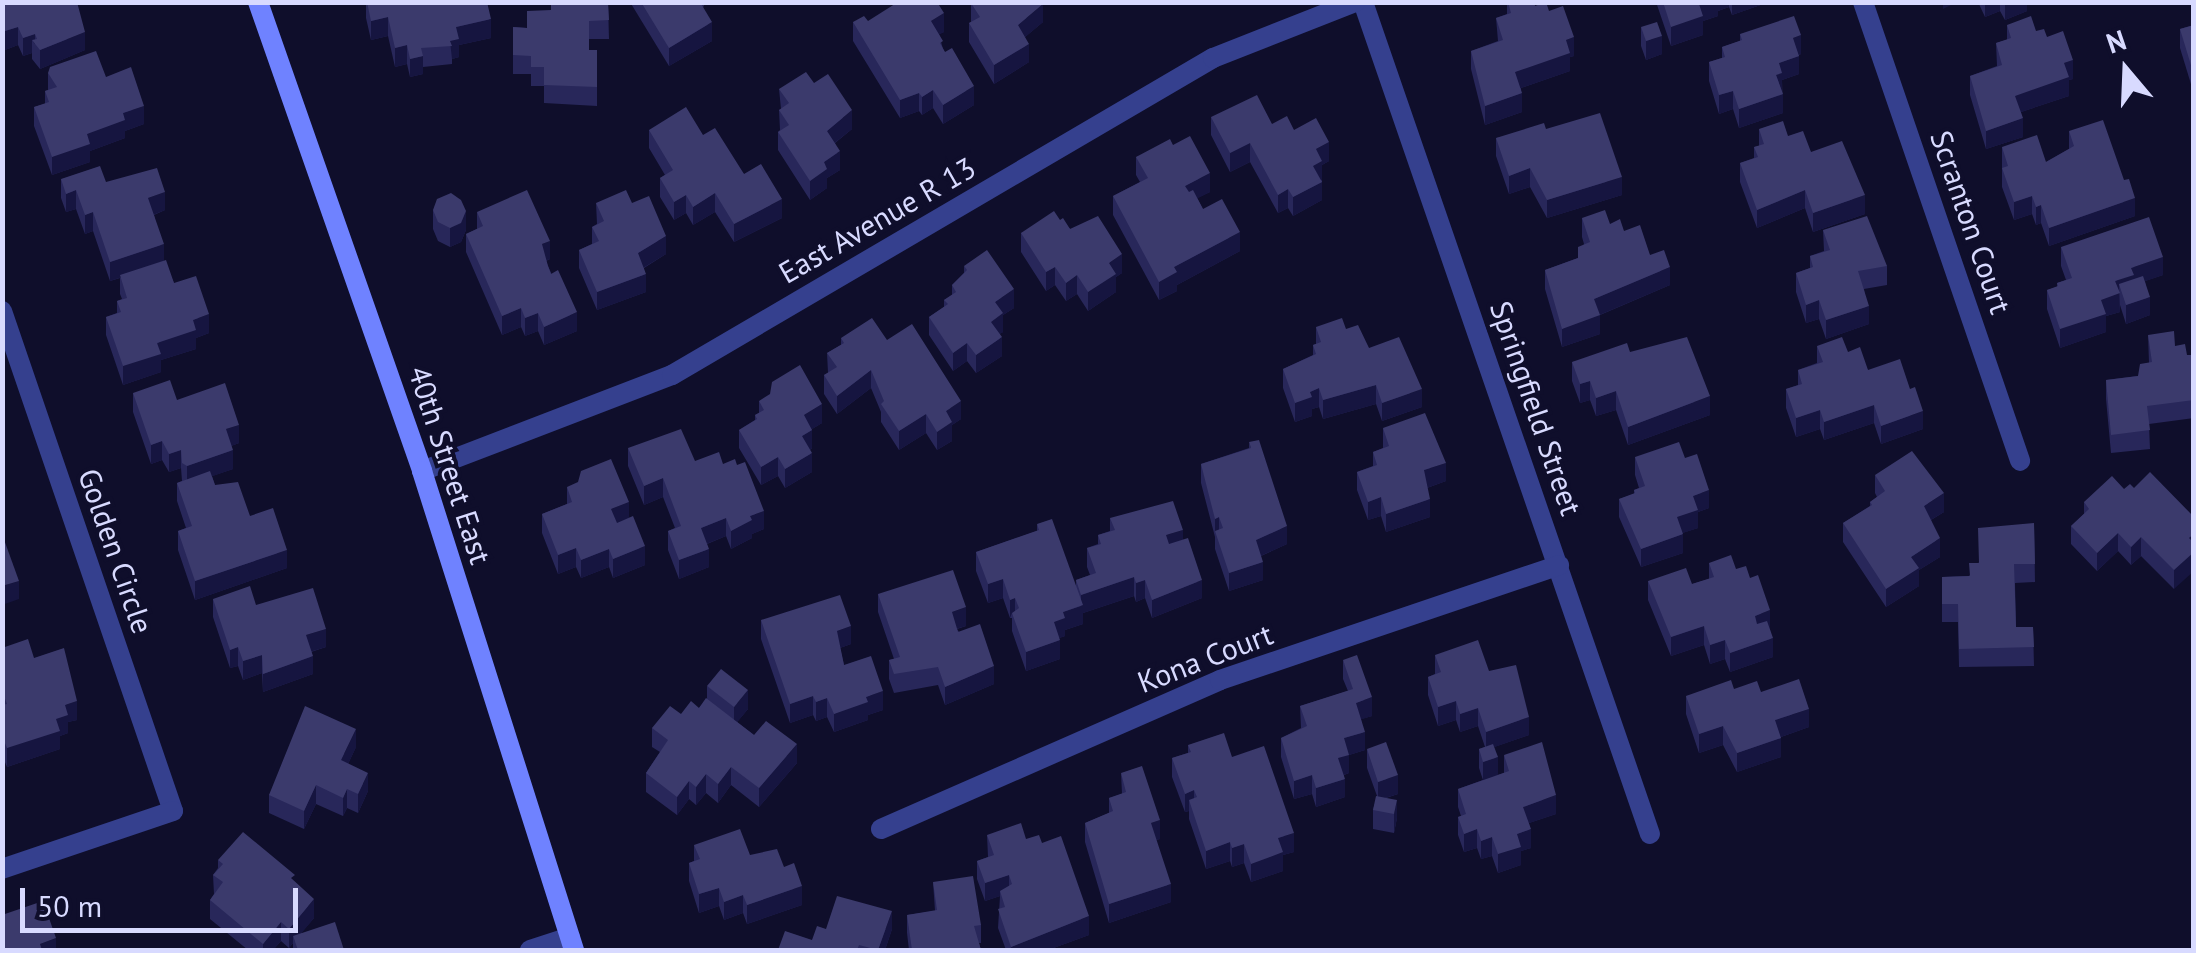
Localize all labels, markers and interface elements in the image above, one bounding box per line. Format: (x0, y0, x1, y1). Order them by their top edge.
north arrow (2076, 20, 2176, 120)
text: N (2101, 21, 2131, 62)
street label: Scranton Court (1923, 126, 2019, 318)
street label: East Avenue R 13 (772, 149, 982, 291)
street label: Springfield Street (1483, 296, 1589, 520)
street label: 40th Street East (401, 362, 499, 568)
street label: Golden Circle (71, 464, 161, 638)
street label: Kona Court (1132, 616, 1278, 700)
scale bar (25, 868, 302, 930)
text: 50 m (37, 886, 102, 925)

